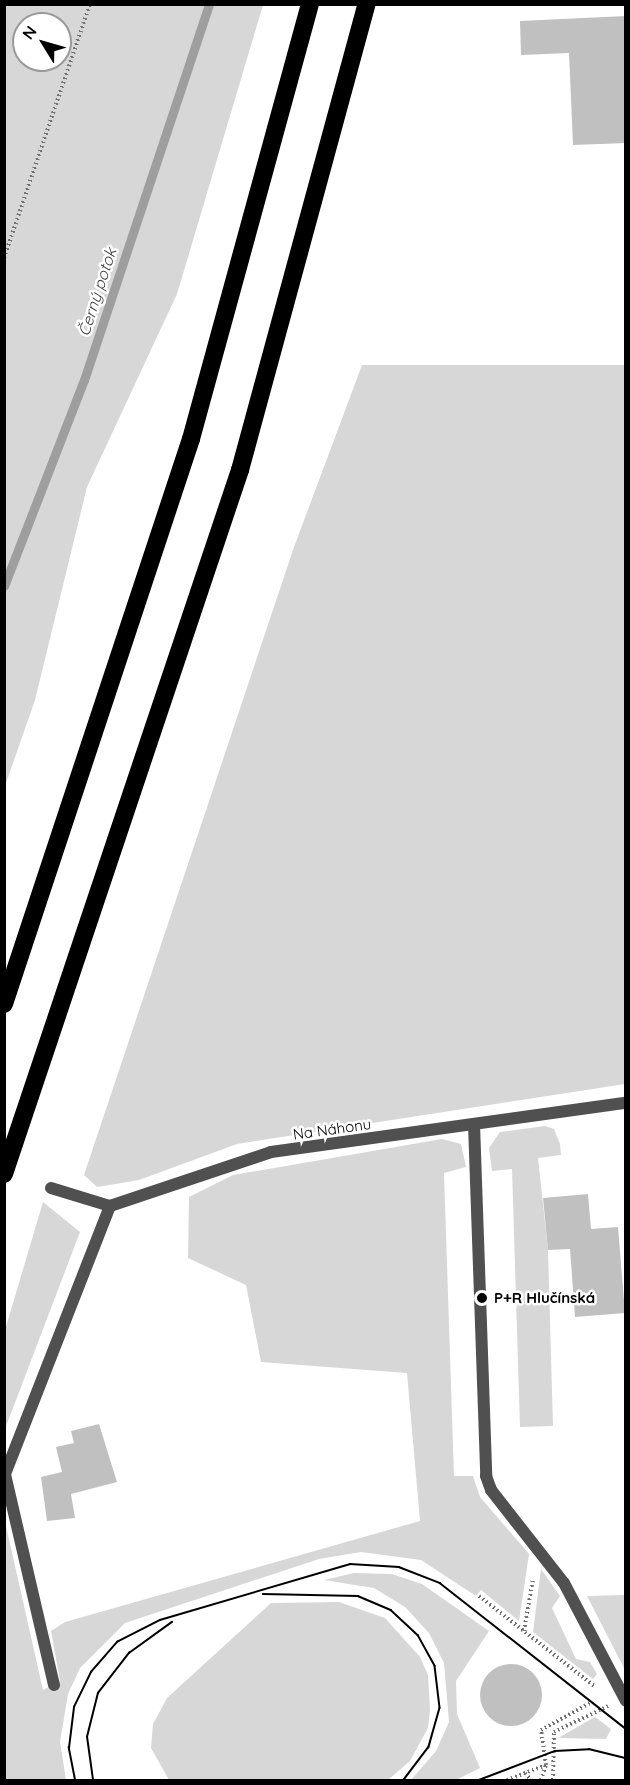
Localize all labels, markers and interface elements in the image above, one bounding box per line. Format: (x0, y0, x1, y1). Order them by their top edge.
north arrow (12, 12, 72, 72)
text: N (18, 22, 41, 43)
water label: Černý potok (74, 246, 120, 338)
street label: Na Náhonu (292, 1115, 372, 1143)
place label: P+R Hlučínská (494, 1289, 595, 1307)
marker: P+R Hlučínská (475, 1291, 489, 1305)

